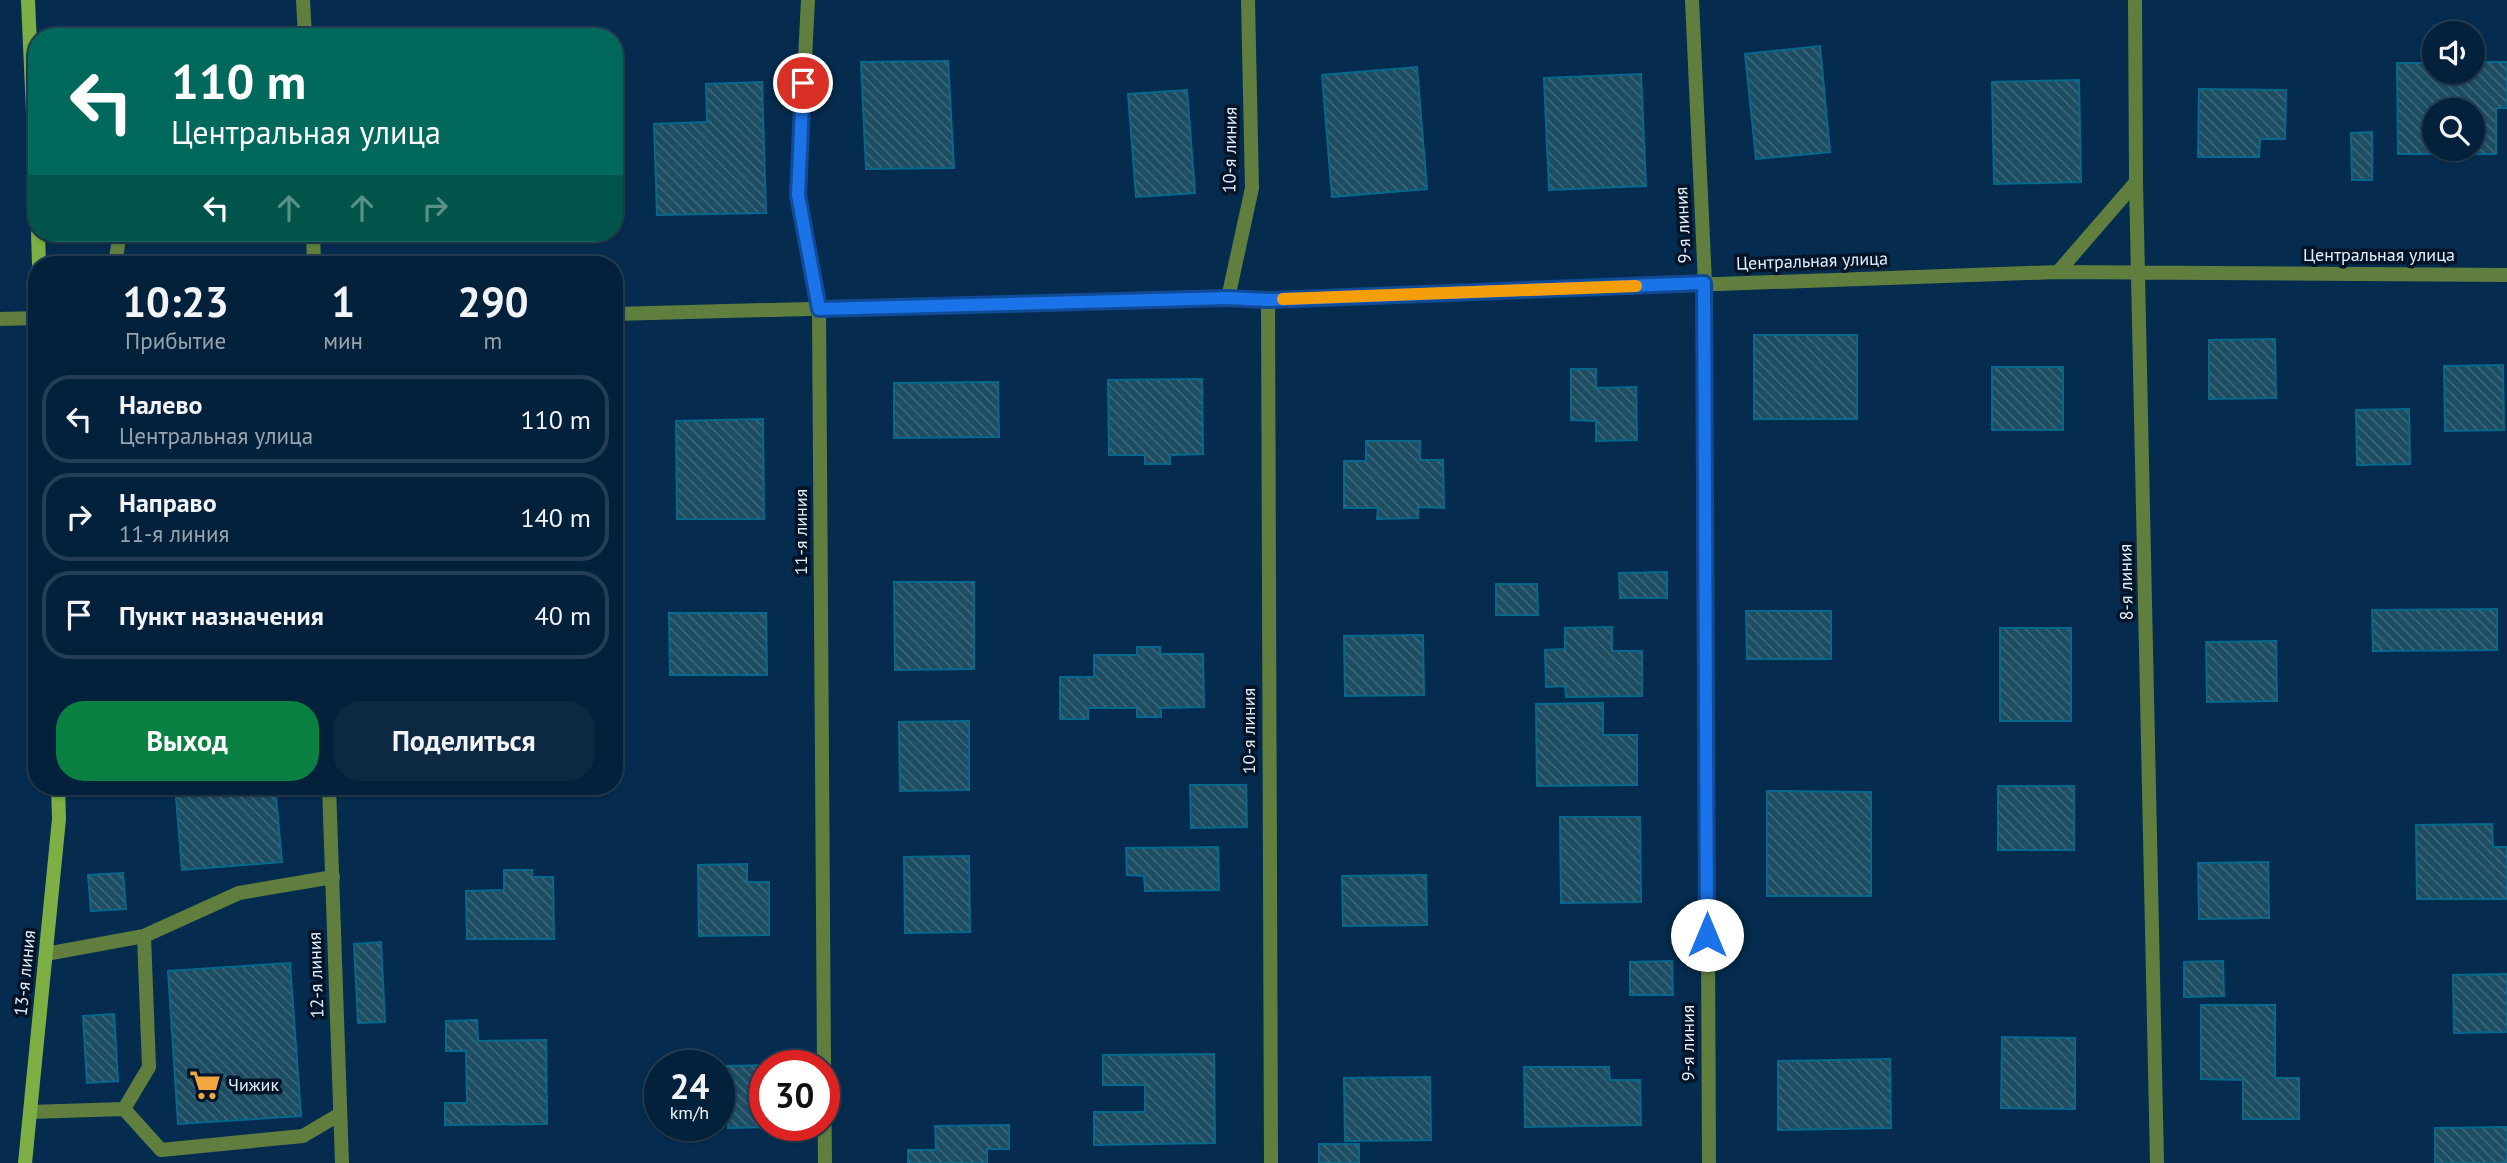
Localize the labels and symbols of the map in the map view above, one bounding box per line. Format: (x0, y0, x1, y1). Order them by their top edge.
pin (773, 53, 833, 113)
street label: 10-я линия (1217, 107, 1242, 193)
street label: 9-я линия (1669, 186, 1696, 264)
street label: Центральная улица (2303, 243, 2455, 266)
street label: Центральная улица (1736, 246, 1888, 275)
street label: 11-я линия (789, 489, 812, 575)
street label: 8-я линия (2113, 543, 2138, 621)
street label: 10-я линия (1237, 688, 1260, 774)
position arrow (1670, 898, 1744, 972)
street label: 13-я линия (9, 929, 40, 1017)
street label: 12-я линия (302, 931, 329, 1019)
street label: 9-я линия (1676, 1005, 1699, 1081)
speed limit sign: 30 (749, 1050, 840, 1141)
supermarket icon: Чижик (188, 1068, 222, 1102)
place label: Чижик (228, 1073, 279, 1096)

